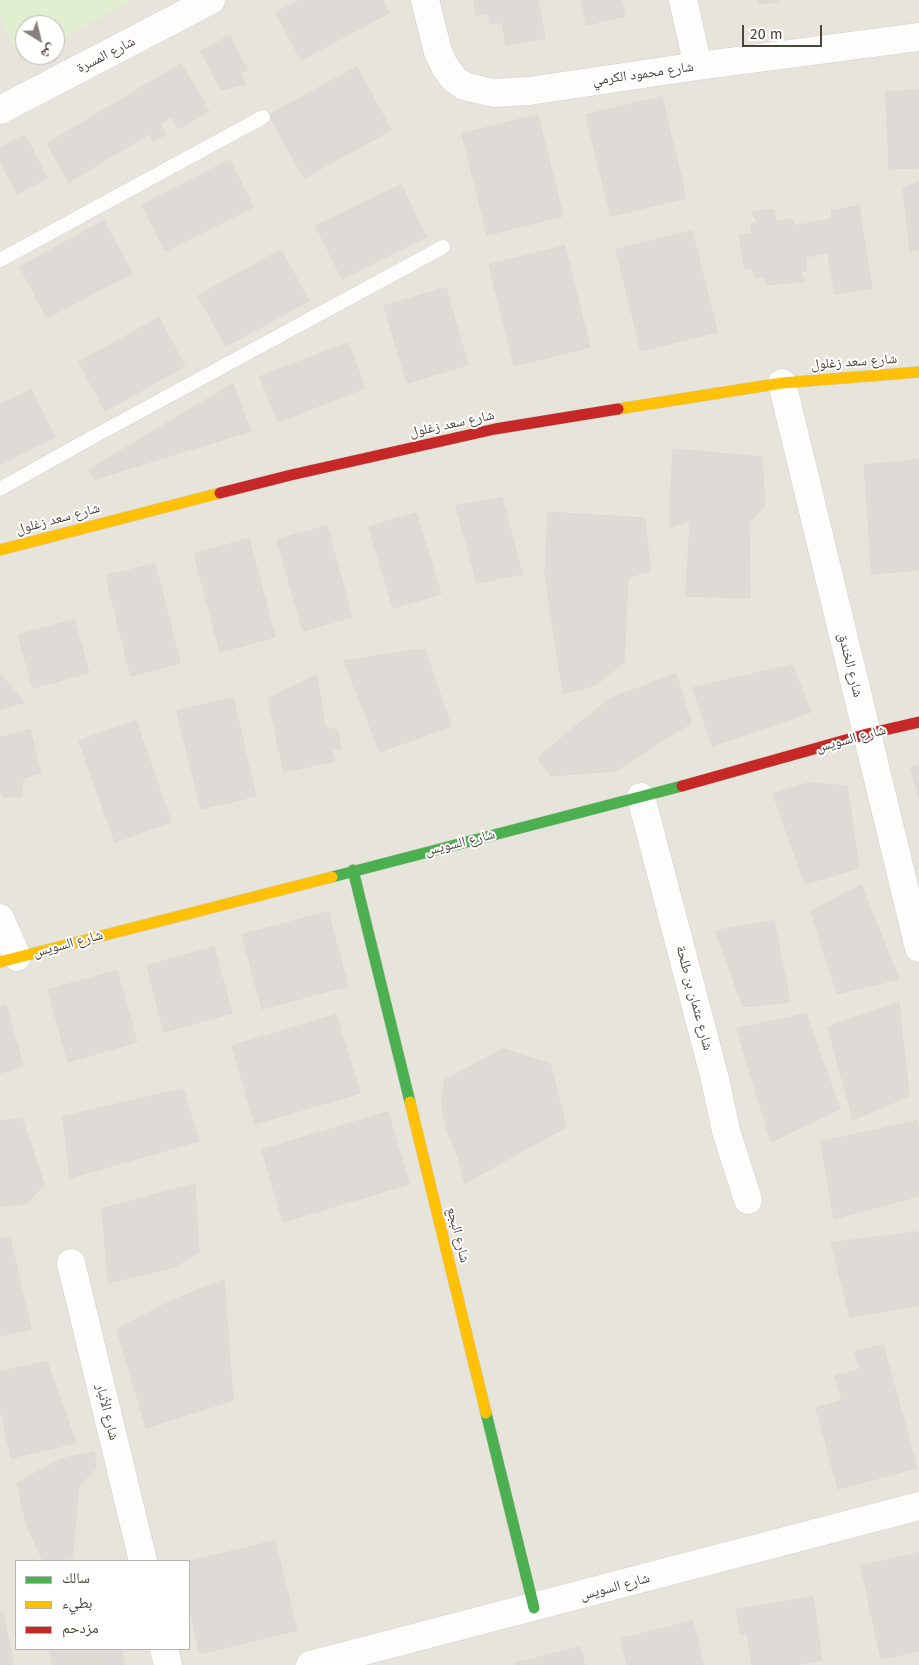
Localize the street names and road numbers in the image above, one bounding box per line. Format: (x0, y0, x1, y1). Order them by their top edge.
street label: شارع المسرة (74, 33, 138, 77)
street label: شارع محمود الكرمي (591, 59, 695, 89)
street label: شارع سعد زغلول (810, 351, 898, 373)
street label: شارع سعد زغلول (408, 407, 496, 441)
street label: شارع سعد زغلول (14, 500, 102, 538)
street label: شارع الخندق (834, 631, 866, 699)
street label: شارع السويس (814, 722, 888, 756)
street label: شارع السويس (423, 826, 497, 860)
street label: شارع السويس (31, 927, 105, 961)
street label: شارع عثمان بن طلحة (672, 944, 716, 1052)
street label: شارع البجع (443, 1205, 473, 1265)
street label: شارع الأنبار (92, 1382, 122, 1442)
street label: شارع السويس (578, 1570, 652, 1604)

